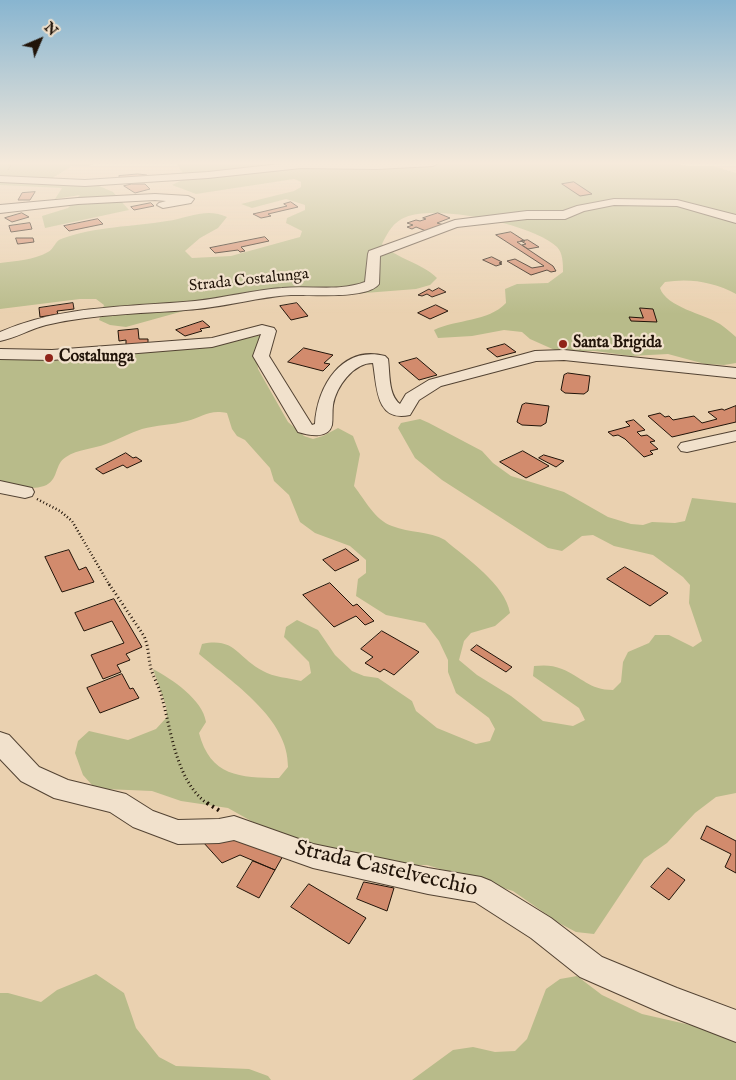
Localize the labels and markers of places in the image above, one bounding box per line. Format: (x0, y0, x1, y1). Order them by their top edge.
place label: Santa Brigida (573, 334, 662, 354)
marker: Santa Brigida (557, 338, 569, 350)
place label: Costalunga (59, 348, 134, 368)
marker: Costalunga (43, 352, 55, 364)

